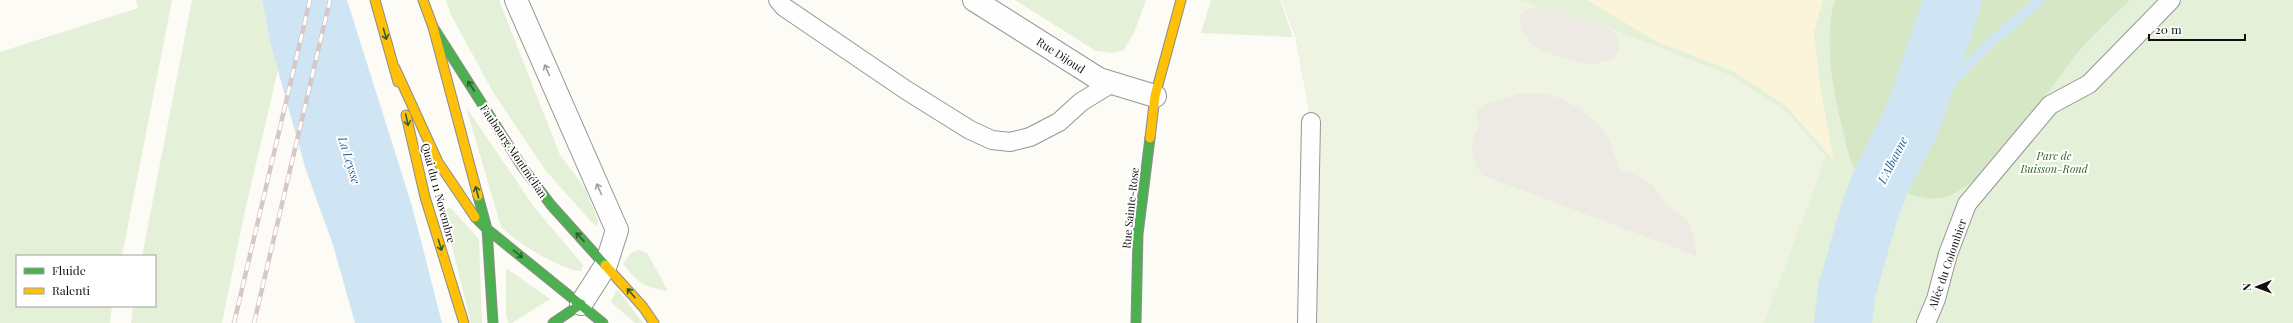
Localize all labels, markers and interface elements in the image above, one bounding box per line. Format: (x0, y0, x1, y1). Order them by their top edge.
scale bar (2149, 16, 2245, 42)
text: 20 m (2155, 21, 2182, 37)
one-way arrow (382, 27, 389, 40)
street label: Rue Dijoud (1034, 34, 1089, 77)
one-way arrow (543, 65, 550, 77)
one-way arrow (466, 81, 475, 92)
street label: Faubourg Montmélian (477, 101, 551, 201)
one-way arrow (404, 113, 411, 126)
water label: La Leysse (335, 133, 365, 186)
water label: L'Albanne (1873, 134, 1911, 187)
street label: Quai du 11 Novembre (418, 141, 460, 245)
park label: Parc de Buisson-Rond (2019, 148, 2089, 176)
street label: Rue Sainte-Rose (1118, 166, 1142, 249)
one-way arrow (595, 184, 602, 196)
one-way arrow (473, 185, 480, 198)
street label: Allée du Colombier (1924, 217, 1970, 312)
one-way arrow (576, 232, 585, 242)
one-way arrow (437, 239, 444, 252)
one-way arrow (512, 249, 523, 258)
legend (16, 255, 156, 307)
text: Fluide (52, 262, 86, 278)
north arrow (2237, 267, 2277, 307)
text: Ralenti (52, 282, 91, 298)
text: N (2239, 283, 2254, 291)
one-way arrow (627, 288, 636, 299)

